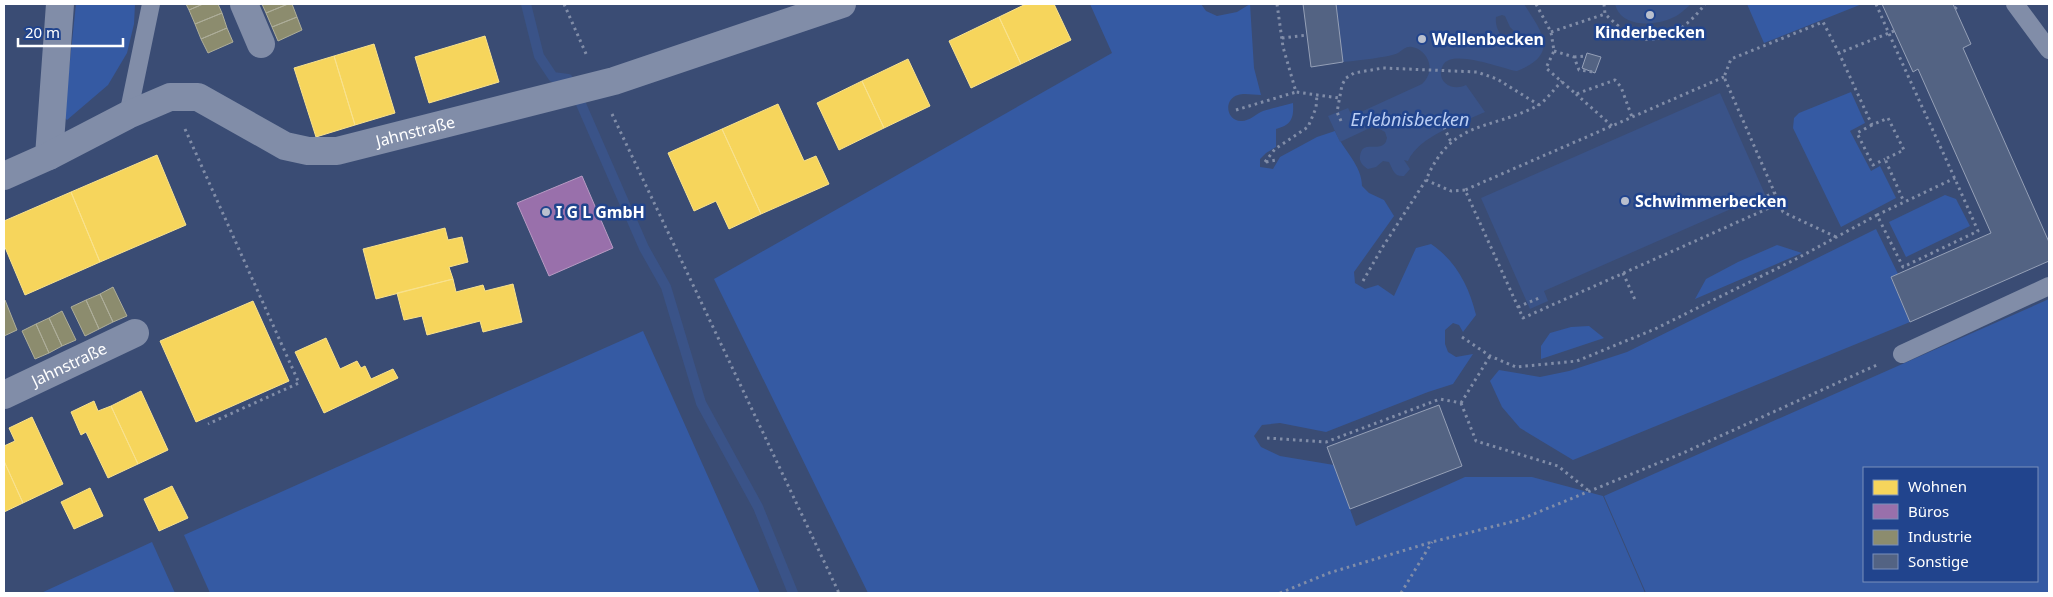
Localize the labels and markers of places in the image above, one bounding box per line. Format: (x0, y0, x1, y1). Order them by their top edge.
marker: Kinderbecken (1644, 9, 1656, 21)
place label: Kinderbecken (1595, 21, 1705, 43)
place label: Wellenbecken (1432, 28, 1544, 50)
marker: Wellenbecken (1416, 33, 1428, 45)
place label: Schwimmerbecken (1635, 190, 1787, 212)
marker: Schwimmerbecken (1619, 195, 1631, 207)
place label: I G L GmbH (556, 201, 645, 223)
marker: I G L GmbH (540, 206, 552, 218)

